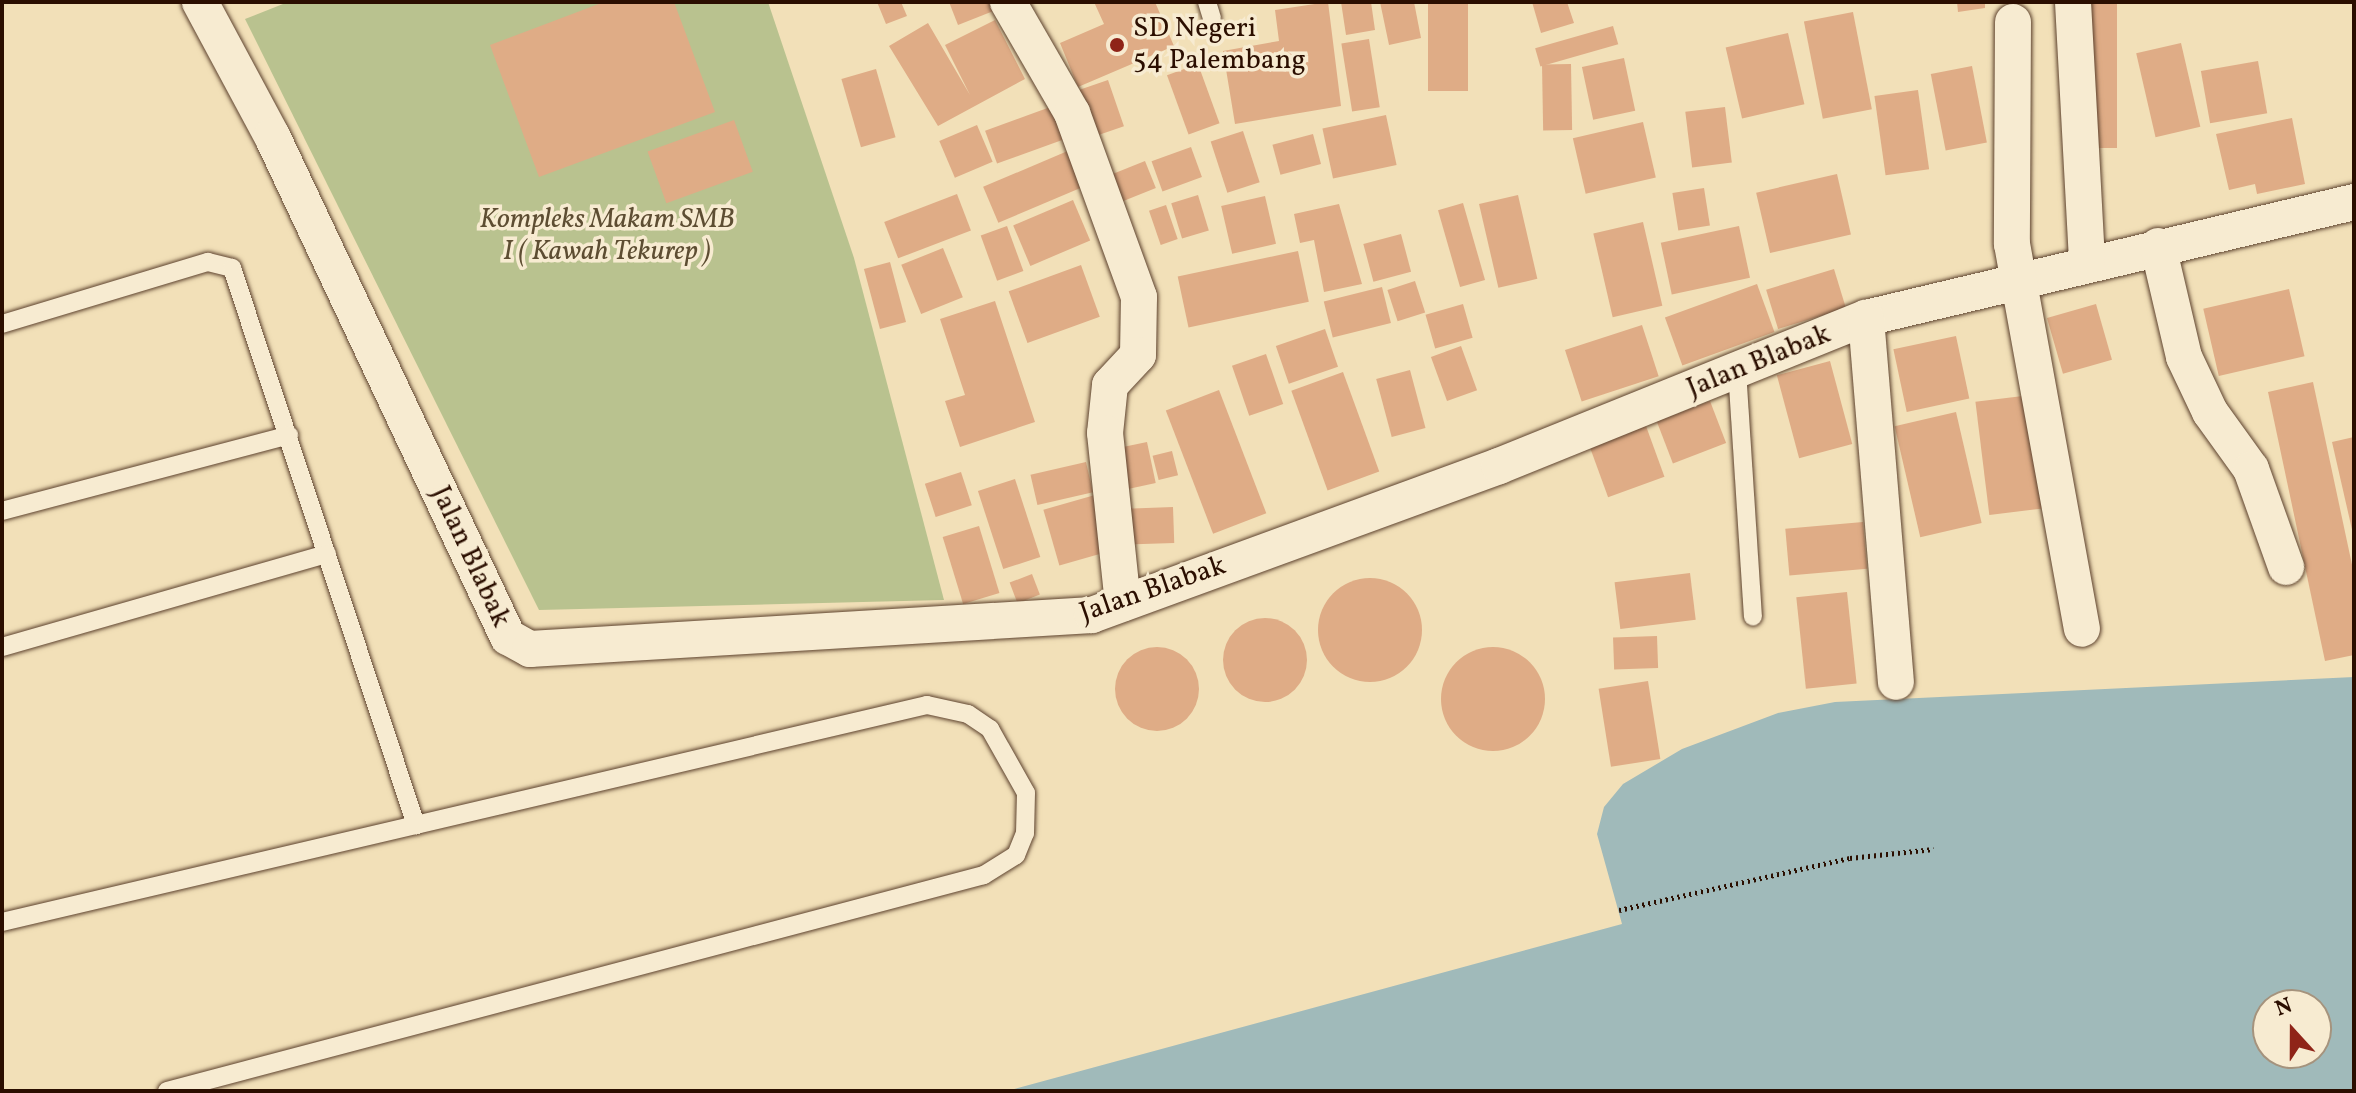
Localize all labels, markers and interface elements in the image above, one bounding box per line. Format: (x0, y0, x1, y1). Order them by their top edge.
place label: SD Negeri 54 Palembang (1133, 12, 1306, 78)
marker: SD Negeri 54 Palembang (1108, 36, 1126, 54)
park label: Kompleks Makam SMB I ( Kawah Tekurep ) (480, 203, 734, 269)
street label: Jalan Blabak (1682, 318, 1836, 406)
street label: Jalan Blabak (423, 481, 517, 633)
street label: Jalan Blabak (1076, 549, 1230, 631)
north arrow (2252, 989, 2332, 1069)
text: N (2271, 991, 2297, 1025)

